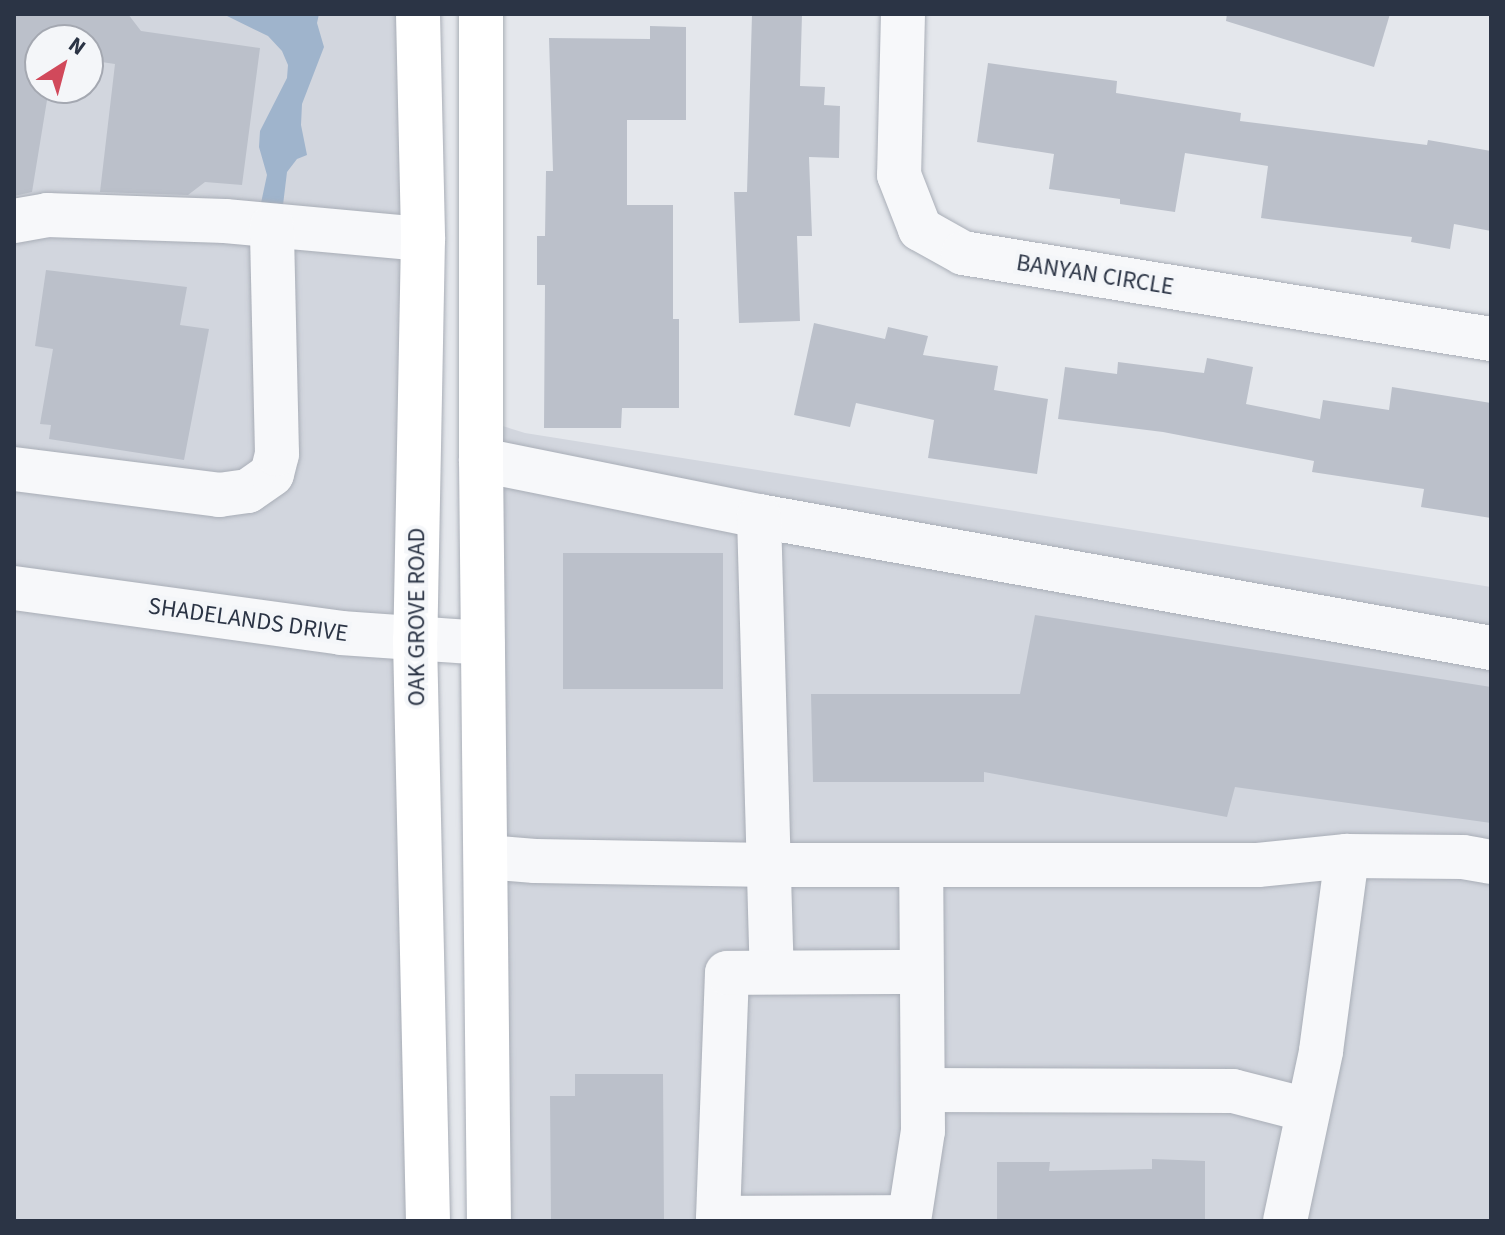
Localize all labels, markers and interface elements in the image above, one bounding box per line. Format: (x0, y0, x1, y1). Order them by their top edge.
north arrow (24, 24, 104, 104)
text: N (62, 29, 92, 63)
street label: BANYAN CIRCLE (1014, 248, 1176, 302)
street label: OAK GROVE ROAD (403, 528, 431, 706)
street label: SHADELANDS DRIVE (146, 592, 350, 648)

